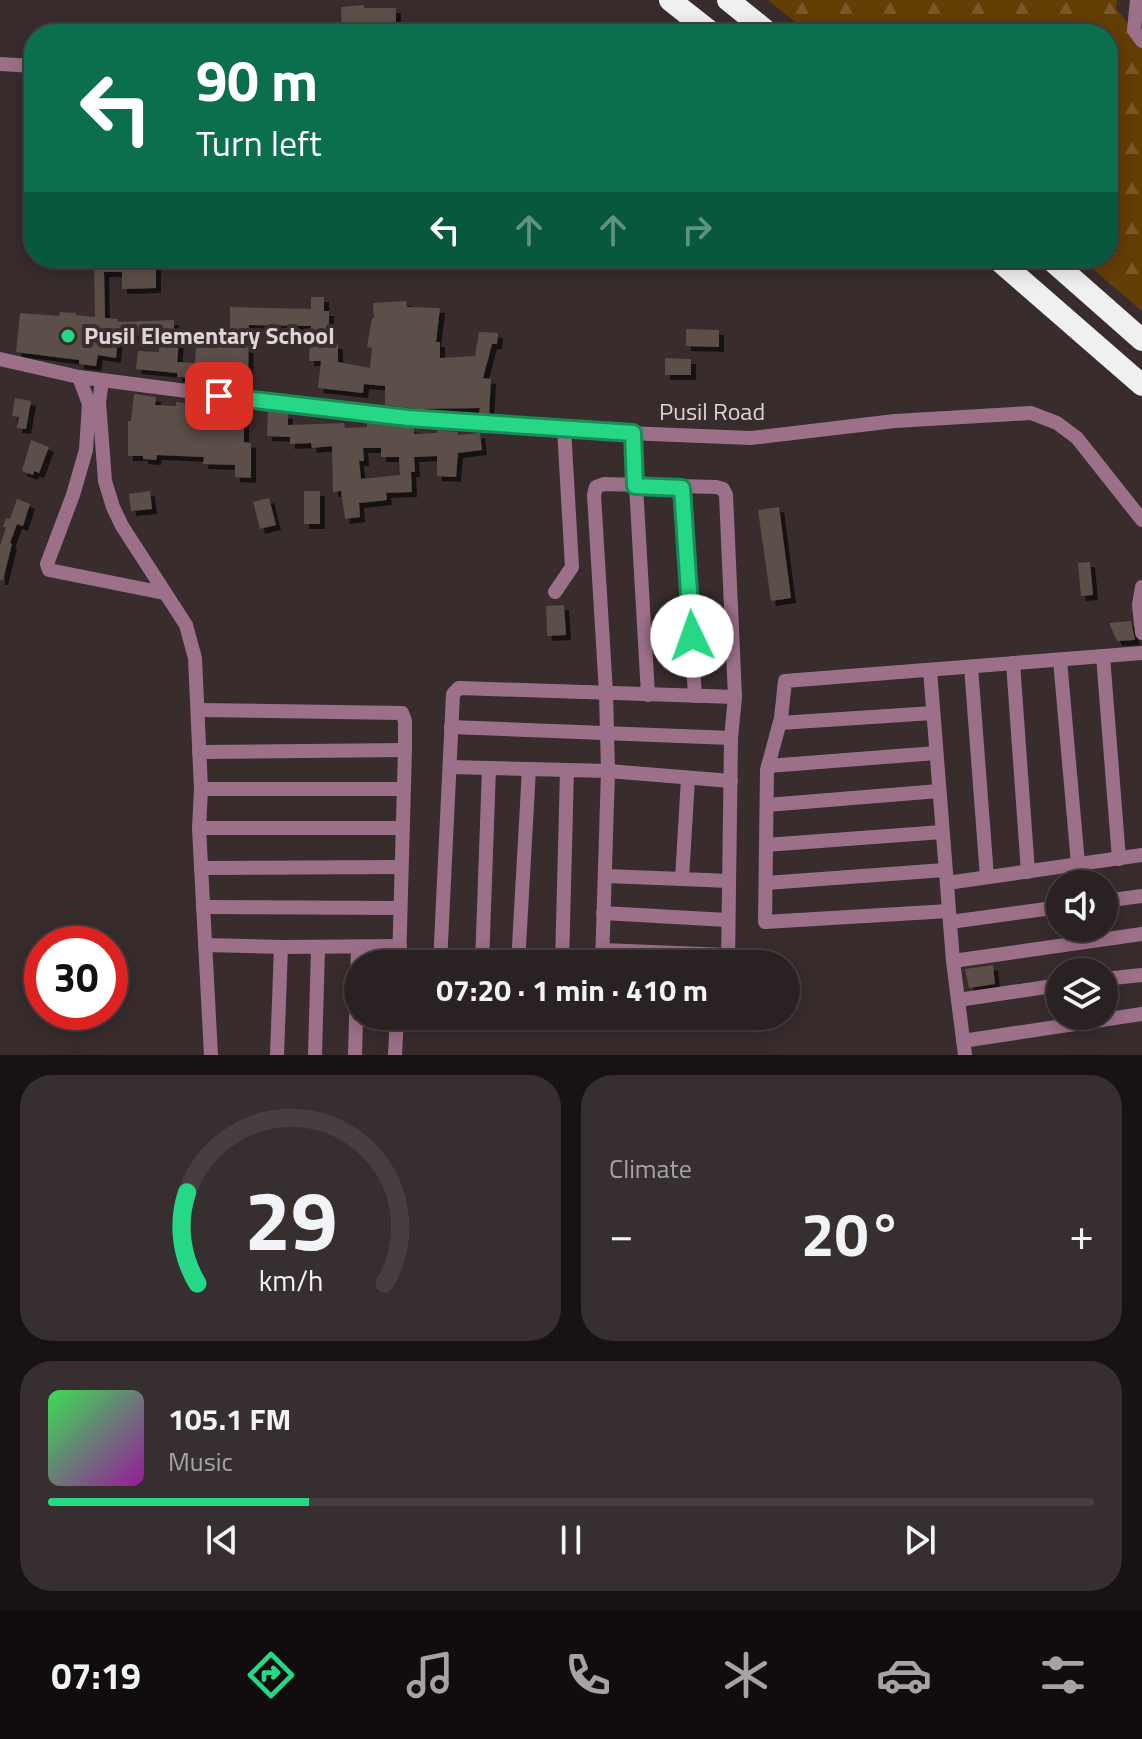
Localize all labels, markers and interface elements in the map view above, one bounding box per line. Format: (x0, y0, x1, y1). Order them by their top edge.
text: 90 m (196, 38, 318, 123)
icon: left (64, 56, 168, 160)
text: Turn left (196, 115, 322, 170)
icon: left (423, 208, 467, 252)
icon: ahead (507, 208, 551, 252)
icon: ahead (591, 208, 635, 252)
icon: right (675, 208, 719, 252)
place label: Pusil Elementary School (84, 317, 335, 353)
marker: Pusil Elementary School (59, 327, 77, 345)
pin (185, 362, 253, 430)
icon: arrive (197, 374, 241, 418)
street label: Pusil Road (659, 393, 765, 429)
position arrow (650, 594, 734, 678)
map controls (1046, 870, 1118, 1030)
button: sound (1046, 870, 1118, 942)
speed limit sign: 30 (24, 926, 128, 1030)
button: layers (1046, 958, 1118, 1030)
text: 07:20 · 1 min · 410 m (436, 967, 708, 1013)
text: Climate (609, 1149, 692, 1188)
text: 29 (244, 1156, 337, 1282)
text: 20° (801, 1188, 902, 1279)
text: − (609, 1200, 634, 1267)
text: + (1069, 1200, 1094, 1267)
text: km/h (258, 1259, 323, 1302)
text: 105.1 FM (168, 1396, 291, 1442)
text: Music (168, 1442, 233, 1481)
icon: previous (200, 1518, 244, 1562)
icon: pause (549, 1518, 593, 1562)
icon: next (898, 1518, 942, 1562)
icon: directions (243, 1647, 299, 1703)
icon: music (402, 1647, 458, 1703)
icon: phone (560, 1647, 616, 1703)
icon: climate (718, 1647, 774, 1703)
icon: car (876, 1647, 932, 1703)
icon: filters (1035, 1647, 1091, 1703)
text: 07:19 (51, 1648, 141, 1703)

